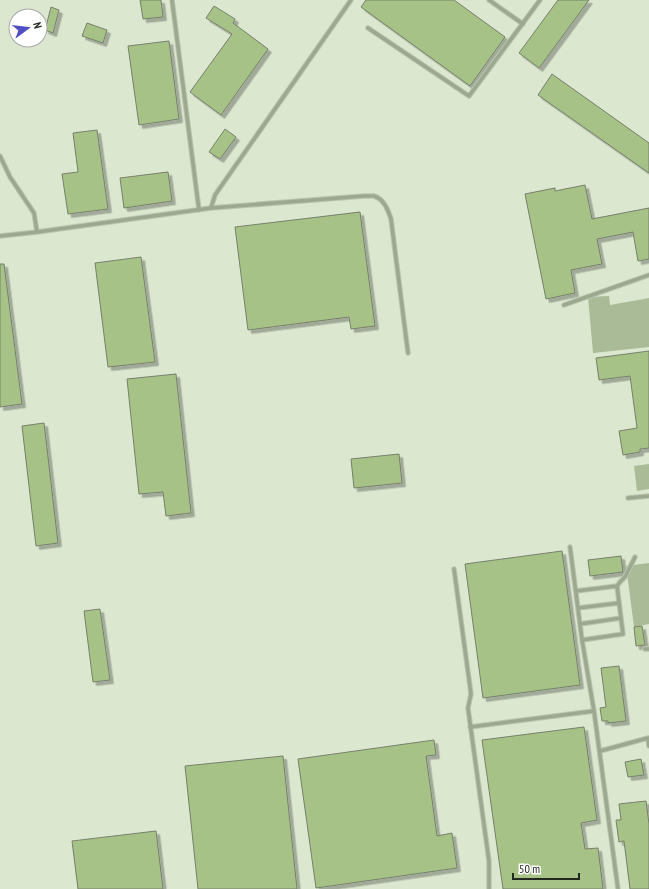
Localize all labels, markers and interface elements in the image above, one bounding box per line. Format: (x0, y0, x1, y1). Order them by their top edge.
north arrow (8, 8, 48, 48)
text: N (30, 21, 45, 30)
scale bar (513, 855, 579, 881)
text: 50 m (519, 861, 540, 876)

